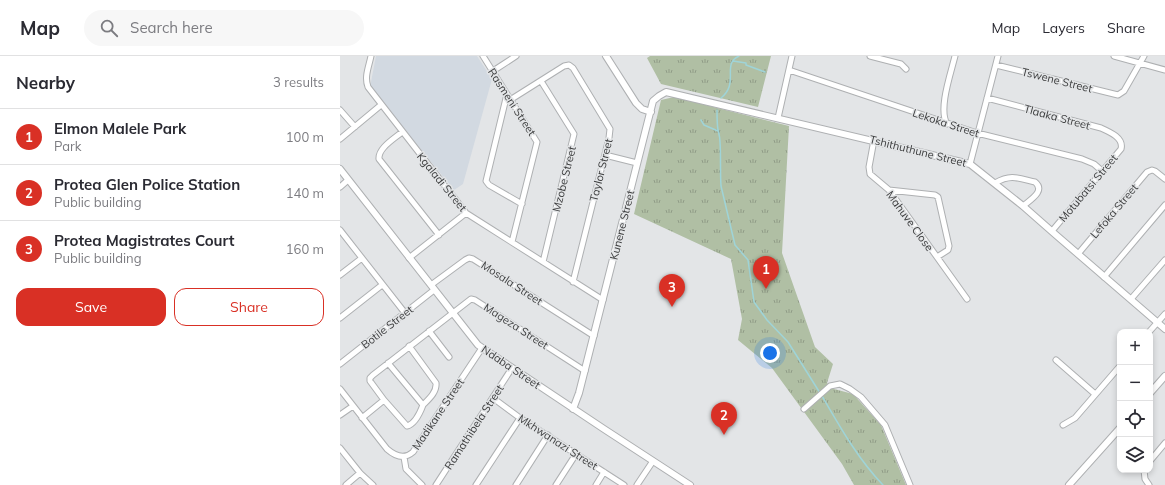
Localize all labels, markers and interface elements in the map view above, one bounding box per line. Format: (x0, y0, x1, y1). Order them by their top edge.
search box (84, 10, 364, 46)
text: Map (20, 16, 60, 40)
icon: search (98, 17, 120, 39)
text: Search here (130, 18, 213, 37)
text: Map (991, 19, 1020, 37)
text: Layers (1042, 19, 1085, 37)
text: Share (1107, 19, 1145, 37)
street label: Tswene Street (1020, 64, 1094, 96)
street label: Rasmeni Street (485, 66, 539, 138)
text: Nearby (16, 72, 75, 93)
text: 3 results (273, 74, 324, 90)
street label: Tlaaka Street (1022, 101, 1092, 133)
street label: Lekoka Street (911, 106, 981, 140)
text: Elmon Malele Park (54, 119, 186, 138)
text: 1 (25, 129, 33, 145)
text: 100 m (286, 129, 324, 145)
street label: Tshithuthune Street (868, 132, 968, 170)
street label: Taylor Street (586, 137, 616, 203)
text: Park (54, 138, 81, 154)
street label: Mzobe Street (549, 145, 579, 213)
street label: Kgaladi Street (414, 150, 470, 214)
street label: Motubatsi Street (1056, 151, 1121, 225)
text: Protea Glen Police Station (54, 175, 240, 194)
street label: Lefoka Street (1087, 181, 1141, 241)
text: 2 (25, 185, 33, 201)
text: 140 m (286, 185, 324, 201)
street label: Mahuve Close (883, 188, 937, 254)
street label: Kunene Street (607, 189, 637, 261)
text: Public building (54, 194, 142, 210)
text: Protea Magistrates Court (54, 231, 235, 250)
text: 3 (25, 241, 33, 257)
text: 160 m (286, 241, 324, 257)
text: Public building (54, 250, 142, 266)
pin: 1 (753, 256, 779, 289)
street label: Mosala Street (479, 258, 545, 308)
pin: 3 (659, 274, 685, 307)
button: Save (16, 288, 166, 326)
button: Share (174, 288, 324, 326)
street label: Mageza Street (481, 300, 551, 352)
street label: Botile Street (358, 302, 416, 352)
map controls (1117, 329, 1153, 473)
button: + (1117, 329, 1153, 365)
street label: Ndaba Street (479, 342, 543, 392)
your location (760, 343, 780, 363)
button: − (1117, 365, 1153, 401)
street label: Madikane Street (409, 375, 467, 452)
street label: Ramathibela Street (441, 382, 507, 472)
button: locate (1117, 401, 1153, 437)
pin: 2 (711, 402, 737, 435)
street label: Mkhwanazi Street (516, 411, 601, 473)
button: layers (1117, 437, 1153, 473)

